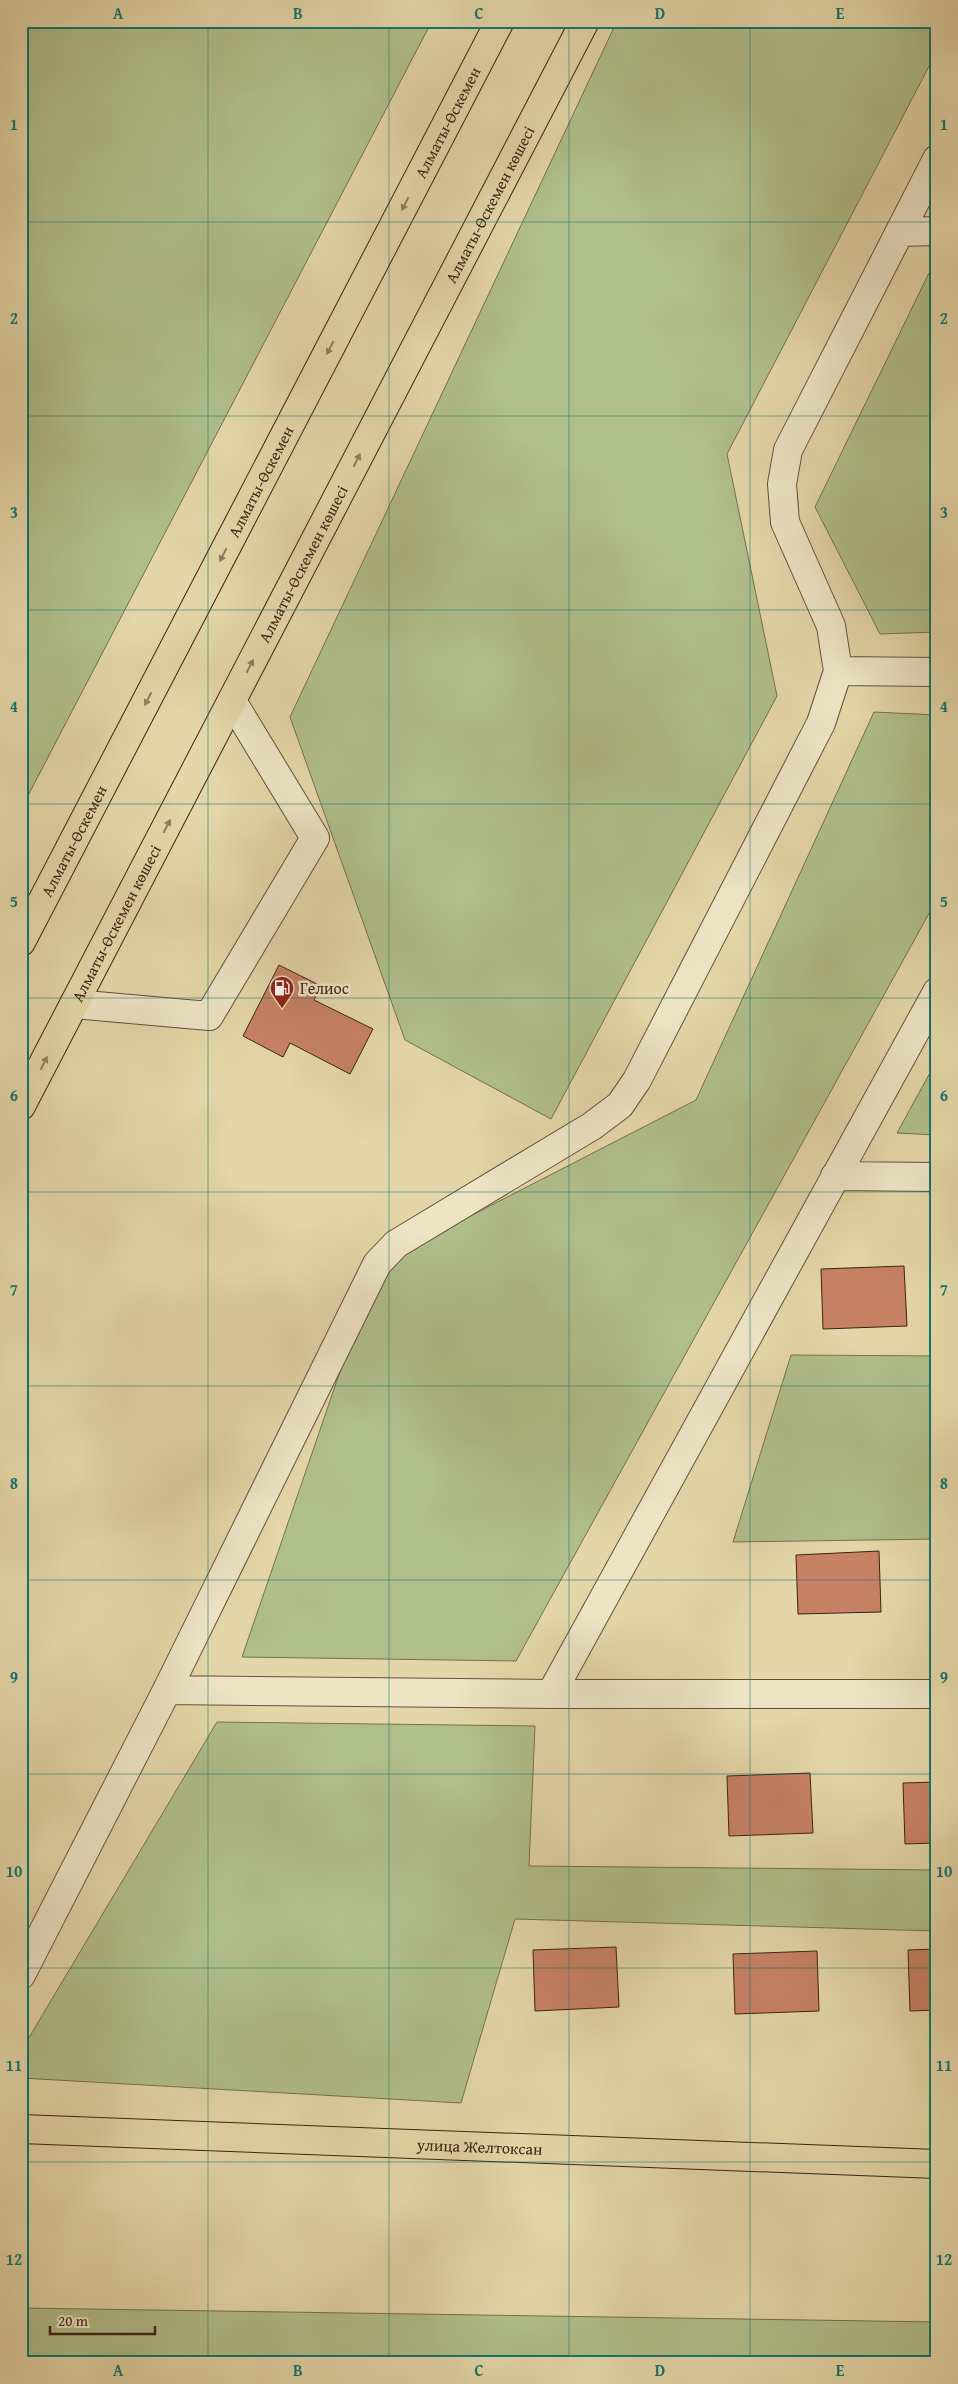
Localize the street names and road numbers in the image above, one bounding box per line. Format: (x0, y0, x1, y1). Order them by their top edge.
street label: Алматы-Өскемен (408, 62, 486, 182)
street label: Алматы-Өскемен көшесі (439, 121, 541, 287)
street label: Алматы-Өскемен (221, 421, 299, 542)
street label: Алматы-Өскемен көшесі (252, 481, 354, 647)
street label: Алматы-Өскемен (35, 781, 113, 901)
street label: Алматы-Өскемен көшесі (65, 840, 167, 1006)
street label: улица Желтоксан (415, 2132, 543, 2161)

